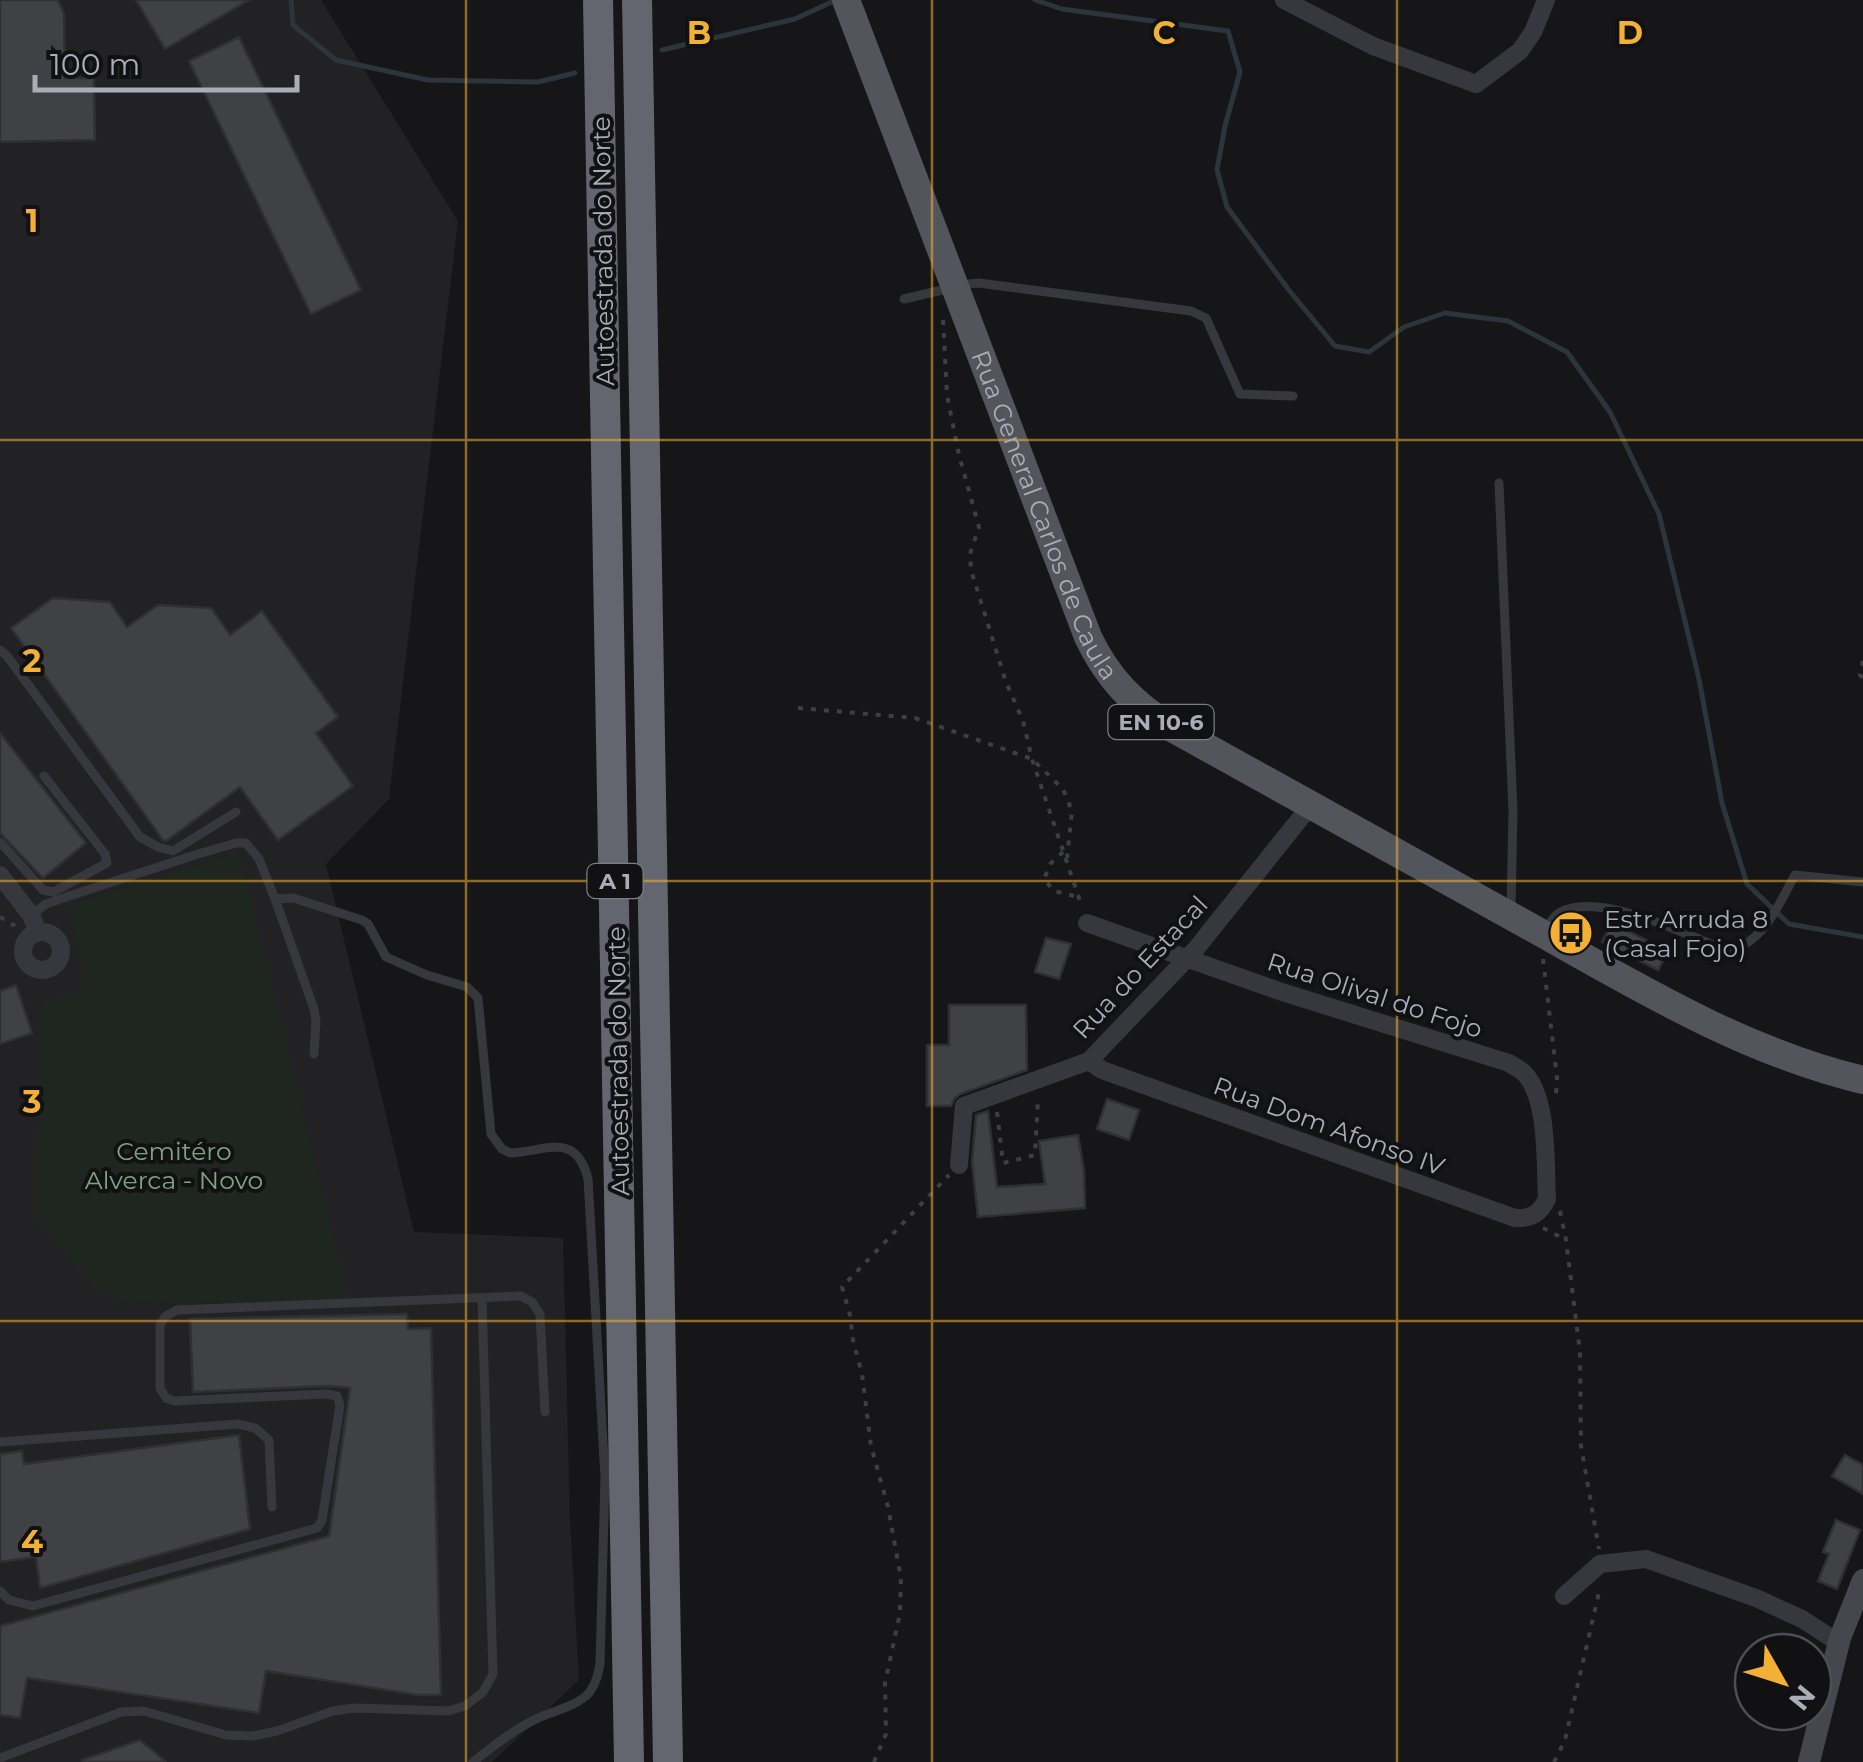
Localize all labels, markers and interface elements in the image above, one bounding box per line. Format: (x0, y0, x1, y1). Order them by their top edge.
text: B (687, 13, 711, 52)
text: C (1152, 13, 1176, 52)
text: D (1617, 13, 1643, 52)
scale bar (35, 30, 298, 92)
text: 100 m (50, 46, 140, 83)
street label: Autoestrada do Norte (586, 116, 620, 386)
text: 1 (26, 201, 38, 240)
street label: Rua General Carlos de Caula (965, 346, 1124, 686)
text: 2 (23, 641, 41, 680)
road number: EN 10-6 (1108, 705, 1214, 739)
road number: A 1 (588, 864, 642, 898)
street label: Rua do Estacal (1066, 889, 1214, 1045)
place label: Estr Arruda 8 (Casal Fojo) (1604, 904, 1768, 963)
bus stop icon: Estr Arruda 8 (Casal Fojo) (1548, 910, 1594, 956)
street label: Autoestrada do Norte (601, 926, 635, 1196)
street label: Rua Olival do Fojo (1264, 946, 1486, 1044)
street label: Rua Dom Afonso IV (1210, 1070, 1449, 1182)
text: 3 (22, 1082, 41, 1121)
park label: Cemitéro Alverca - Novo (85, 1136, 263, 1195)
text: 4 (21, 1522, 43, 1561)
north arrow (1733, 1632, 1833, 1732)
text: N (1782, 1678, 1823, 1717)

